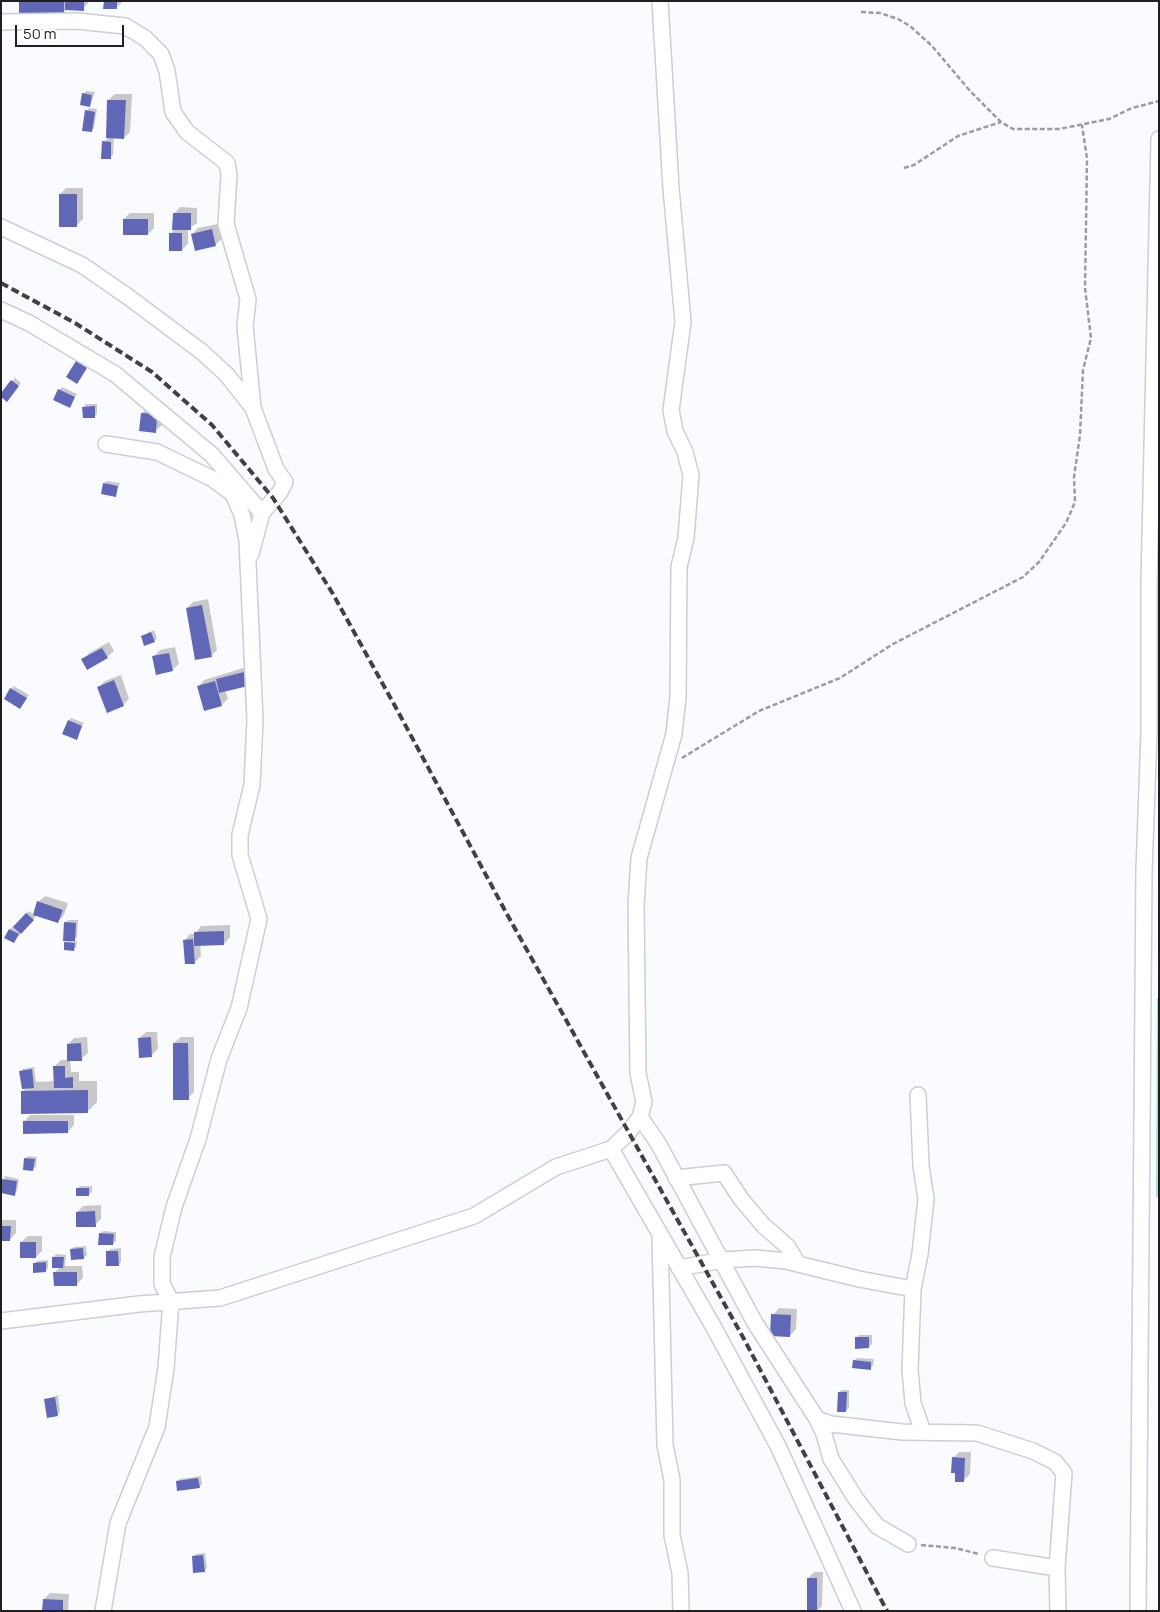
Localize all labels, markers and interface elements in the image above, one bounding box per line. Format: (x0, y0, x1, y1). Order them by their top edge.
scale bar (18, 15, 126, 47)
text: 50 m (23, 23, 57, 44)

